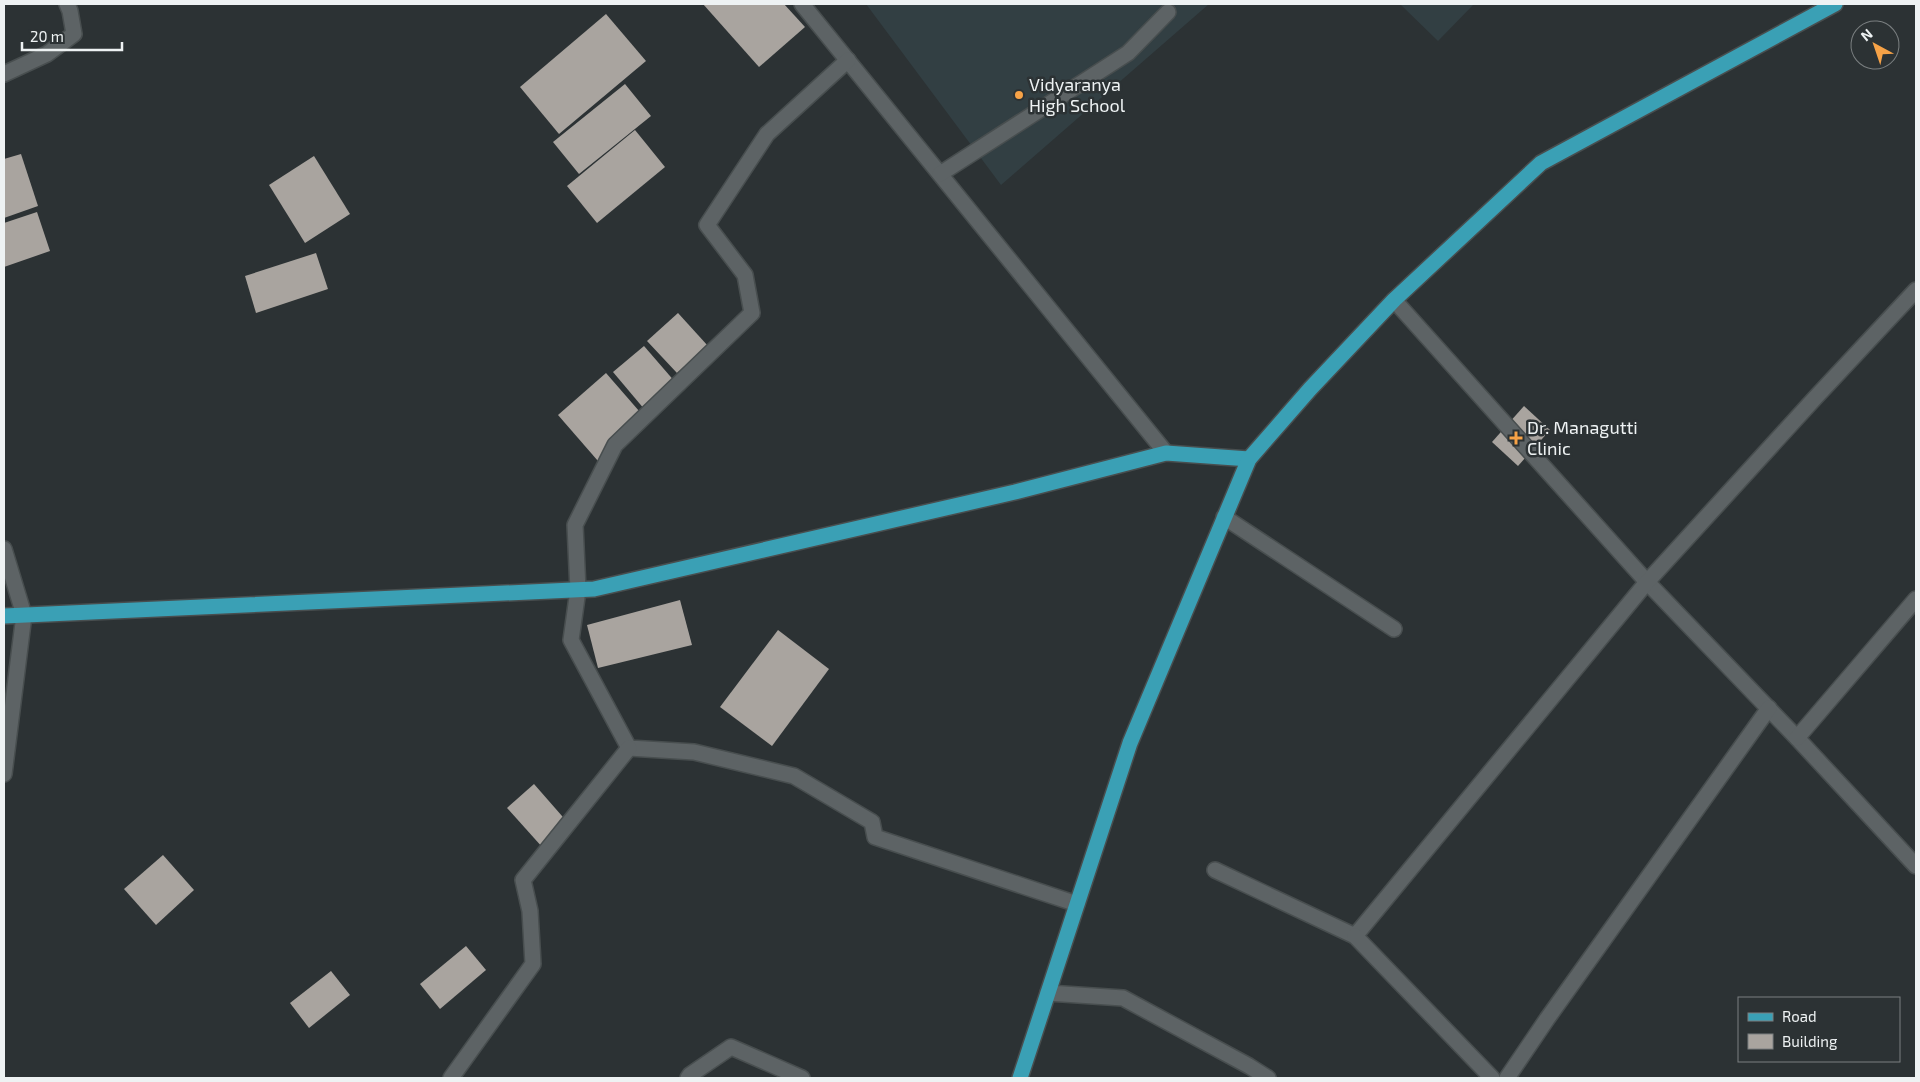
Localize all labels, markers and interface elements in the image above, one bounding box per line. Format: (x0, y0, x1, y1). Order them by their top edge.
scale bar (22, 20, 122, 52)
north arrow (1850, 20, 1900, 70)
text: N (1857, 25, 1876, 44)
text: 20 m (30, 27, 64, 45)
place label: Vidyaranya High School (1029, 73, 1126, 116)
marker: Vidyaranya High School (1013, 89, 1025, 101)
place label: Dr. Managutti Clinic (1527, 416, 1638, 459)
marker: Dr. Managutti Clinic (1509, 431, 1523, 445)
legend (1738, 997, 1900, 1062)
text: Road (1782, 1007, 1817, 1025)
text: Building (1782, 1032, 1838, 1050)

